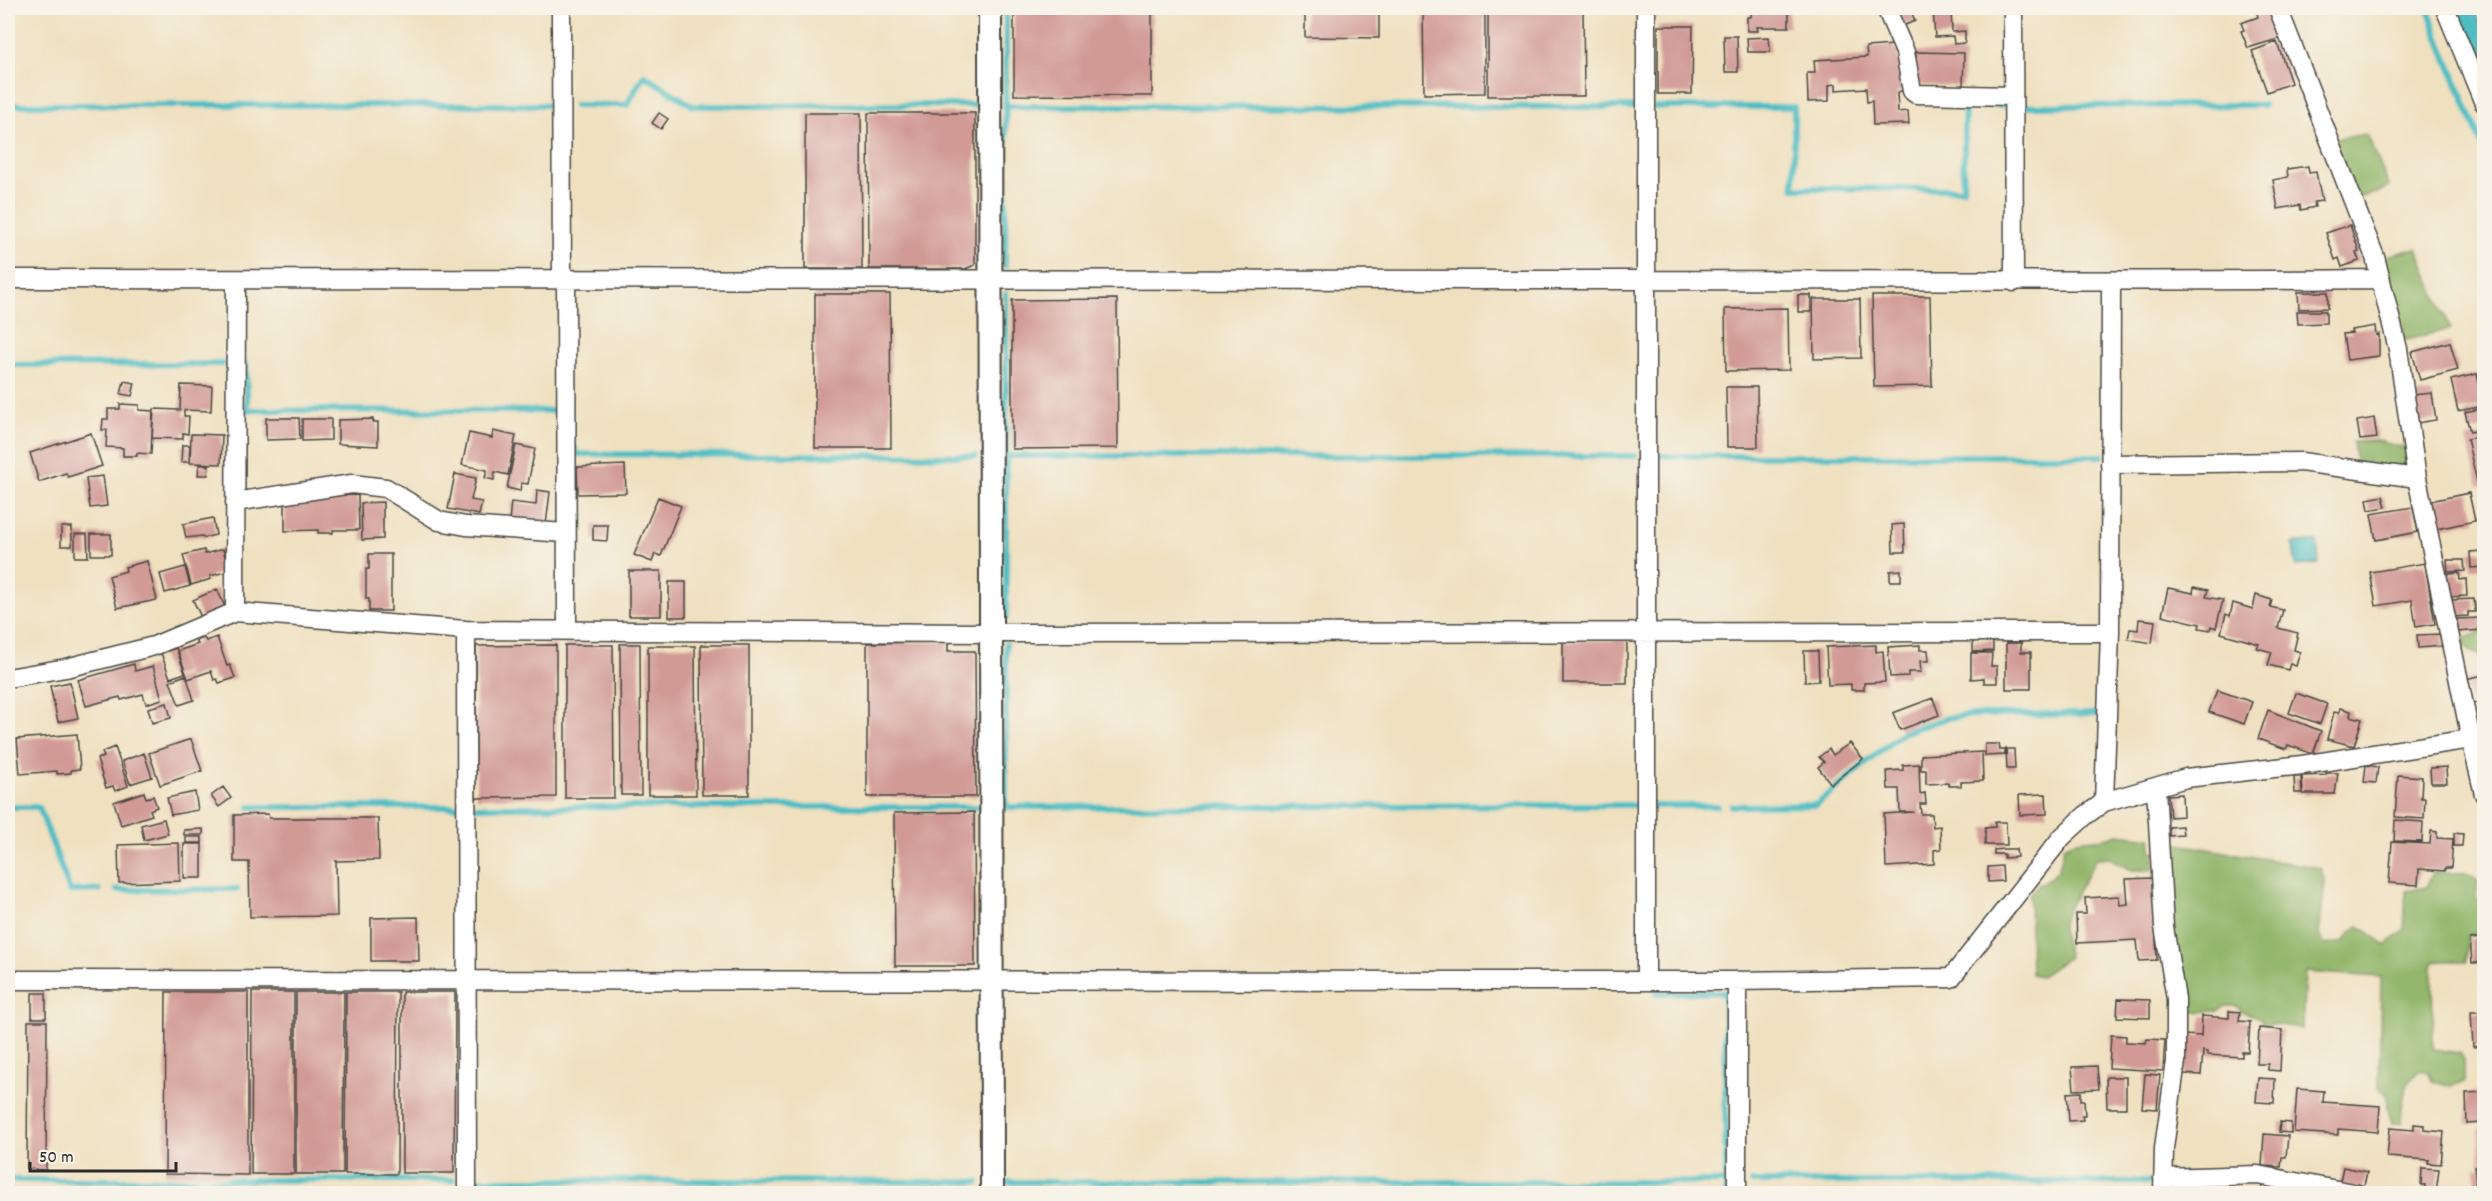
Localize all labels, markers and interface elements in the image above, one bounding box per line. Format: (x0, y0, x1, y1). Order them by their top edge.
scale bar (30, 1135, 176, 1173)
text: 50 m (39, 1146, 74, 1171)

